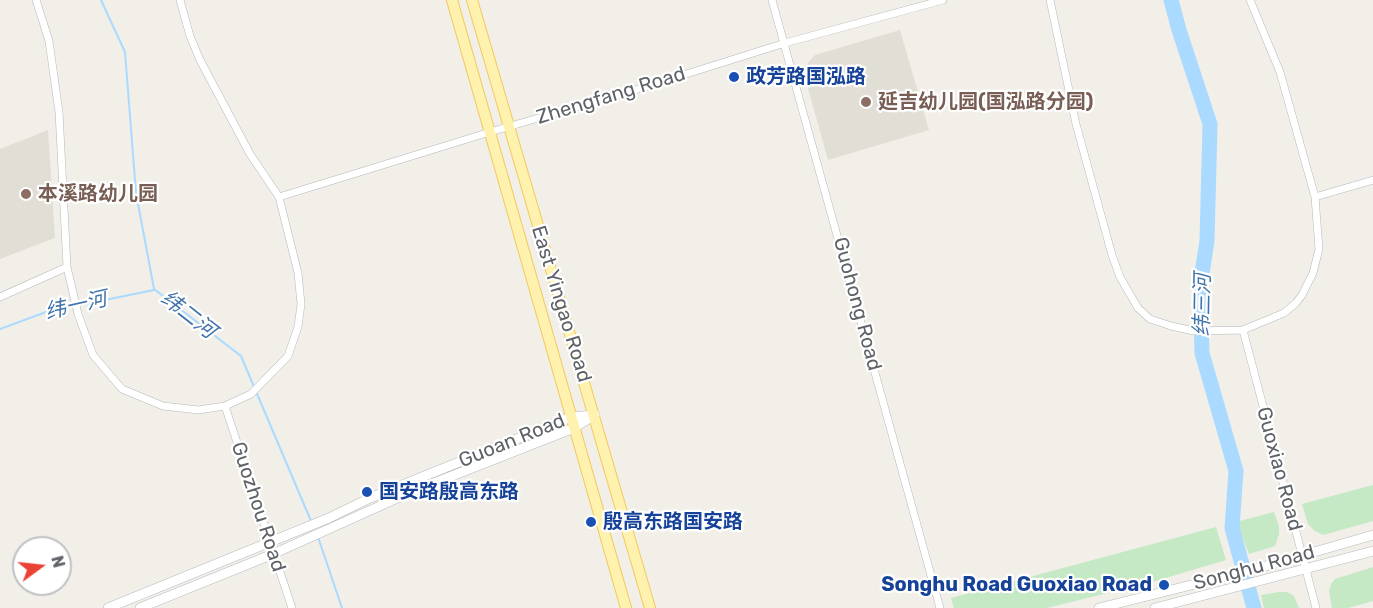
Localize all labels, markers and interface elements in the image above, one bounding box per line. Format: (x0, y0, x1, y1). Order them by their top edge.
street label: Zhengfang Road (534, 62, 688, 130)
place label: 政芳路国泓路 (746, 65, 866, 89)
marker: 政芳路国泓路 (727, 70, 741, 84)
place label: 延吉幼儿园(国泓路分园) (878, 90, 1093, 114)
marker: 延吉幼儿园(国泓路分园) (859, 95, 873, 109)
place label: 本溪路幼儿园 (38, 182, 158, 206)
marker: 本溪路幼儿园 (19, 187, 33, 201)
street label: East Yingao Road (526, 223, 596, 385)
street label: Guohong Road (828, 235, 886, 373)
water label: 纬三河 (1190, 273, 1216, 337)
water label: 纬二河 (155, 286, 221, 344)
water label: 纬一河 (42, 287, 110, 325)
street label: Guoxiao Road (1251, 404, 1307, 534)
street label: Guoan Road (455, 409, 569, 473)
street label: Guozhou Road (226, 439, 290, 575)
place label: 国安路殷高东路 (379, 480, 519, 504)
marker: 国安路殷高东路 (360, 485, 374, 499)
place label: 殷高东路国安路 (603, 510, 743, 534)
marker: 殷高东路国安路 (584, 515, 598, 529)
north arrow (12, 536, 72, 596)
street label: Songhu Road (1191, 540, 1317, 596)
text: N (47, 554, 69, 570)
place label: Songhu Road Guoxiao Road (881, 573, 1152, 597)
marker: Songhu Road Guoxiao Road (1157, 578, 1171, 592)

